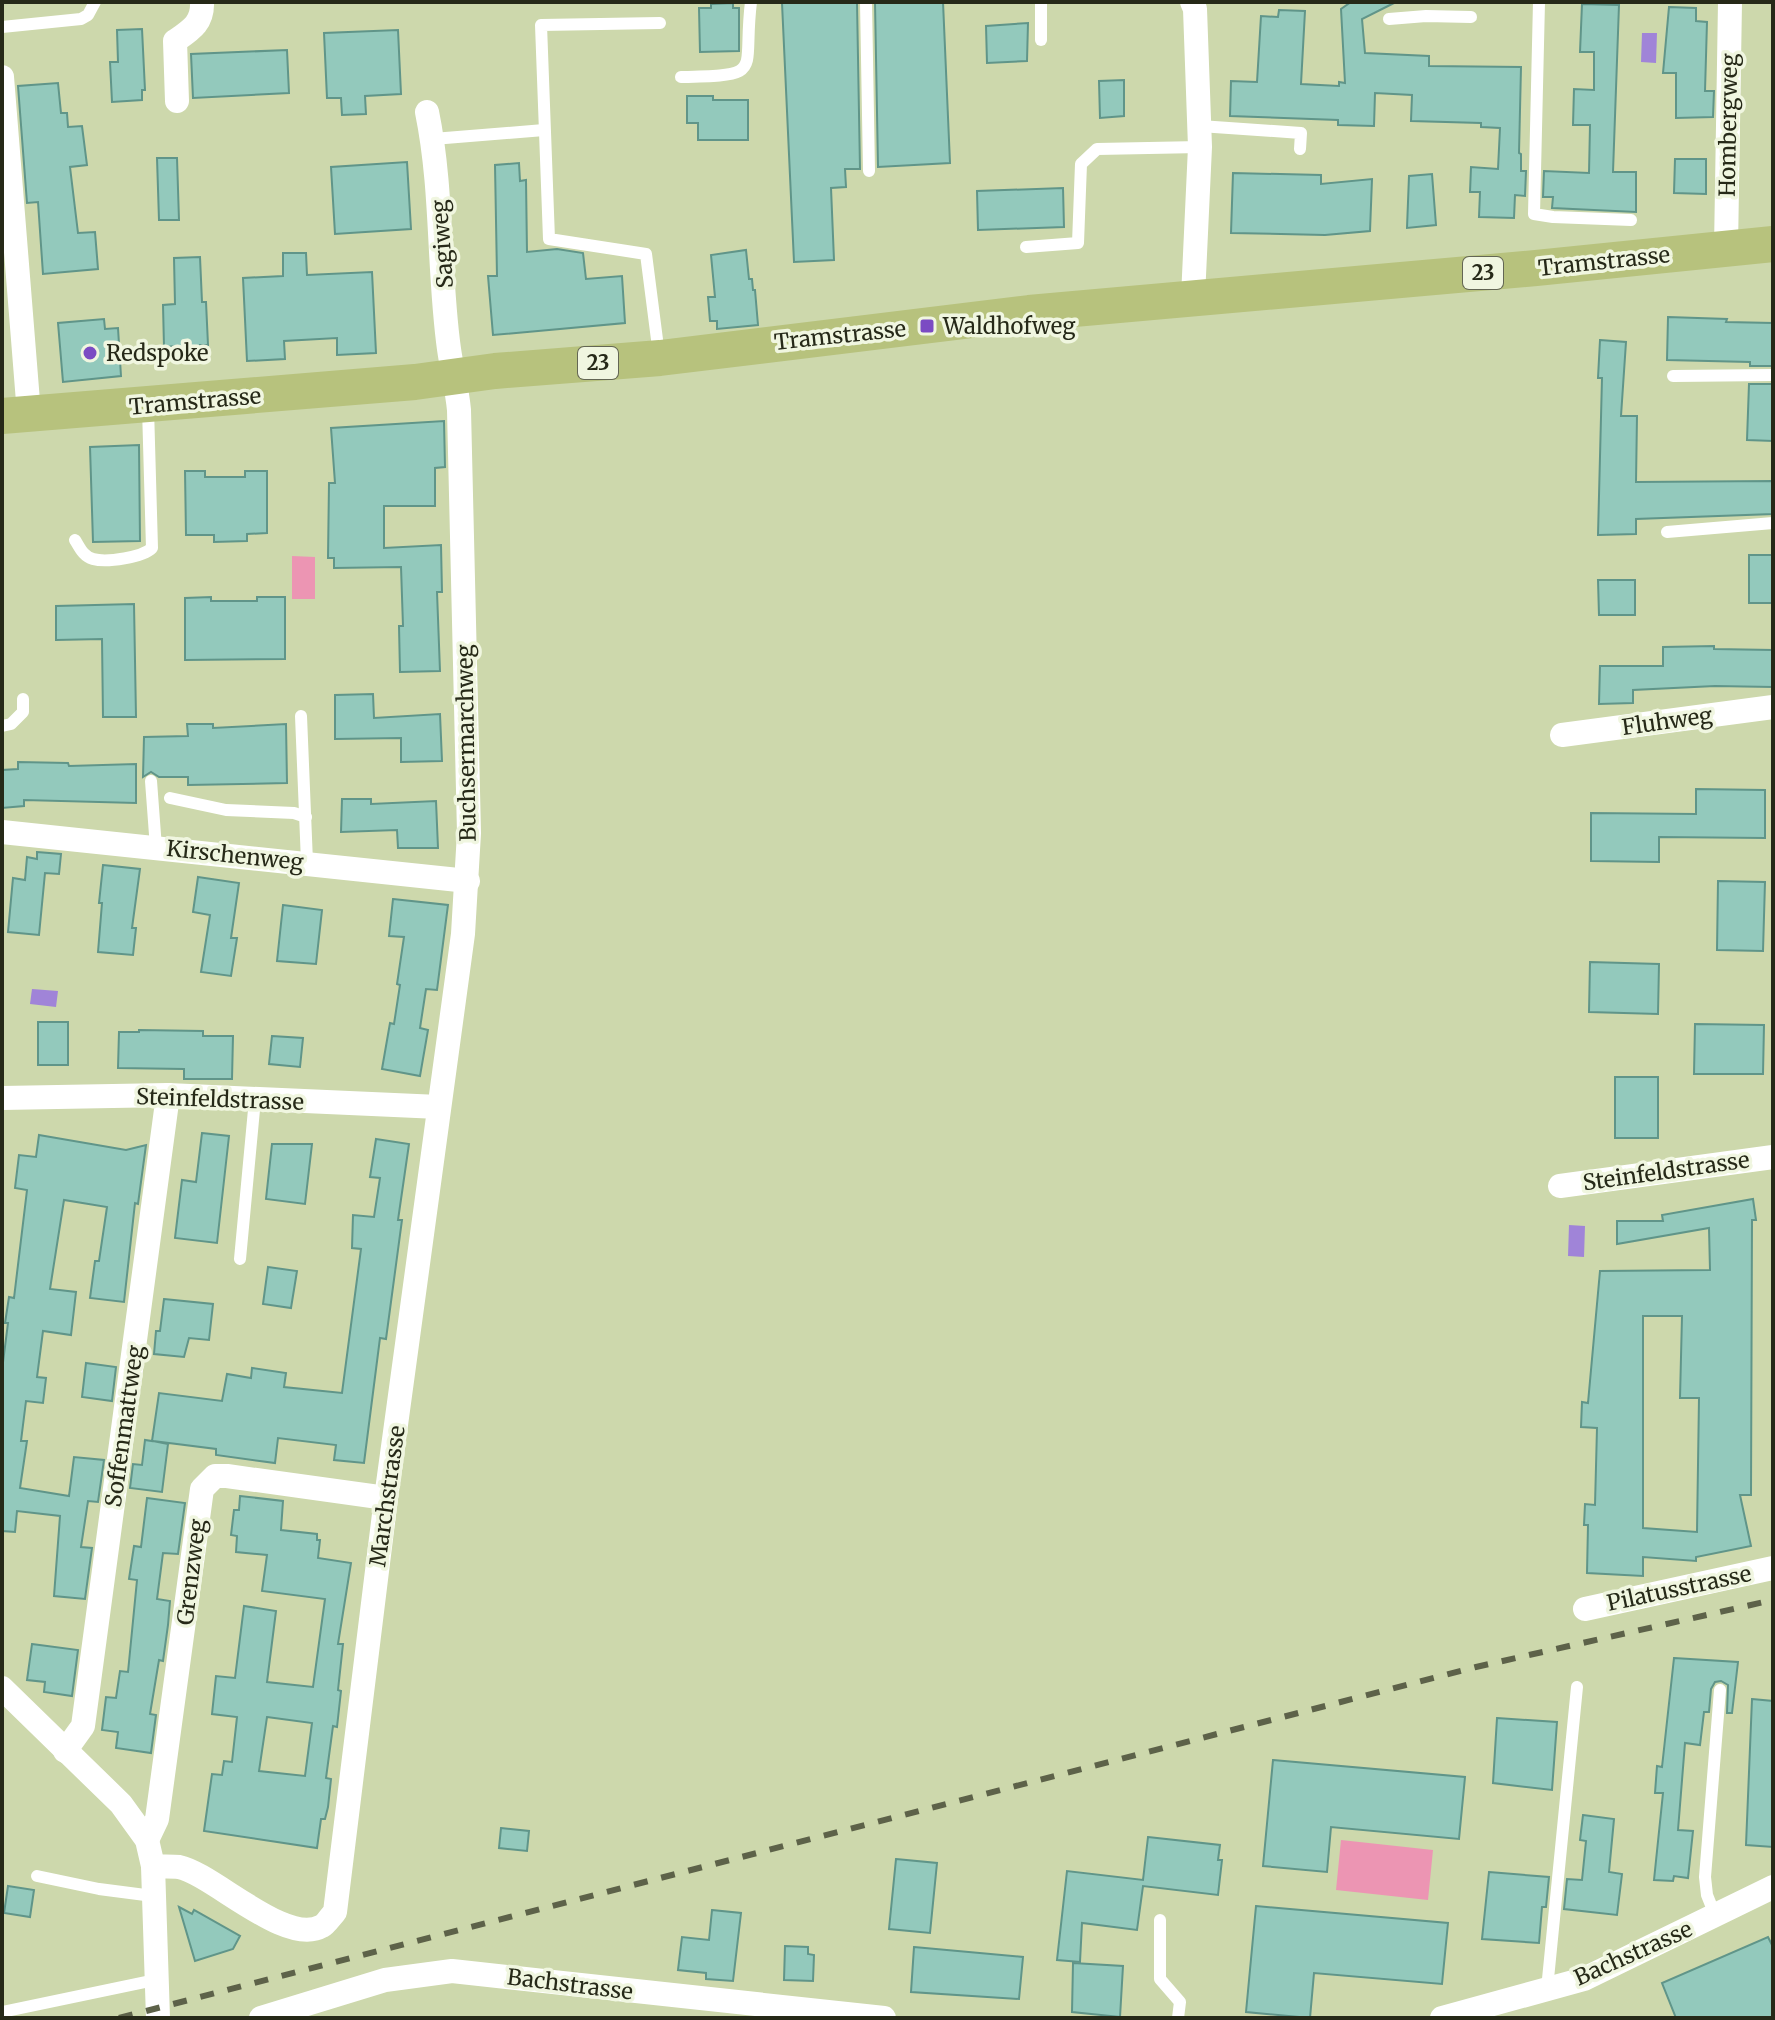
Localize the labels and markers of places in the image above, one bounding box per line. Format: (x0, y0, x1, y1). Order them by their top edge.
place label: Waldhofweg (942, 312, 1075, 340)
marker: Waldhofweg (918, 317, 936, 335)
place label: Redspoke (106, 339, 209, 367)
marker: Redspoke (81, 344, 99, 362)

